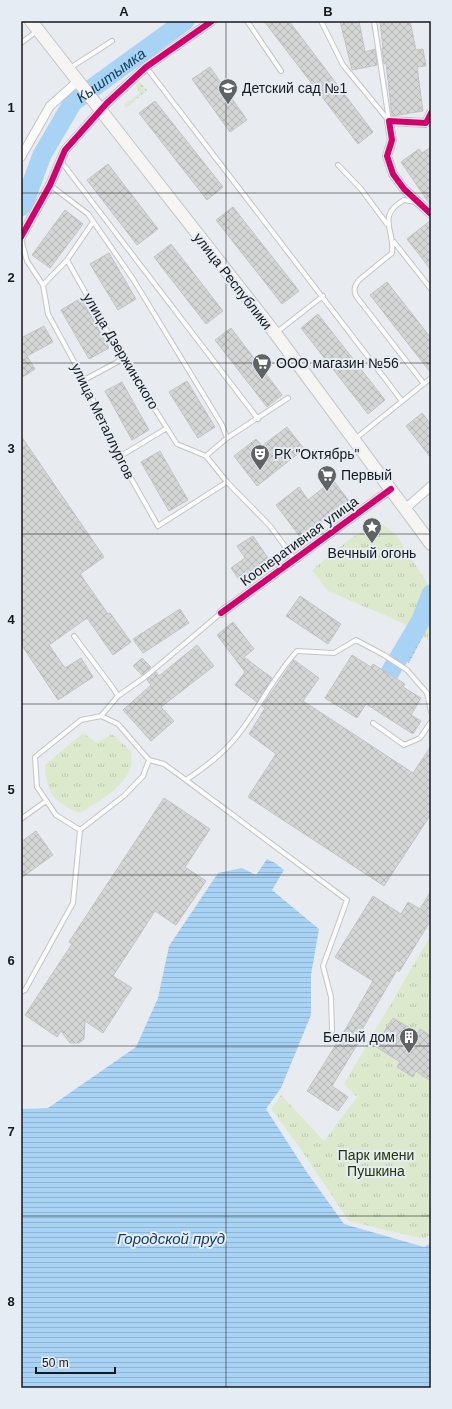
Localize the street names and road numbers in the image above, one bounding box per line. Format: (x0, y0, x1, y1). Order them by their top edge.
street label: улица Республики (190, 230, 276, 332)
street label: улица Дзержинского (80, 290, 162, 412)
street label: улица Металлургов (68, 361, 138, 481)
street label: Кооперативная улица (237, 493, 361, 589)

